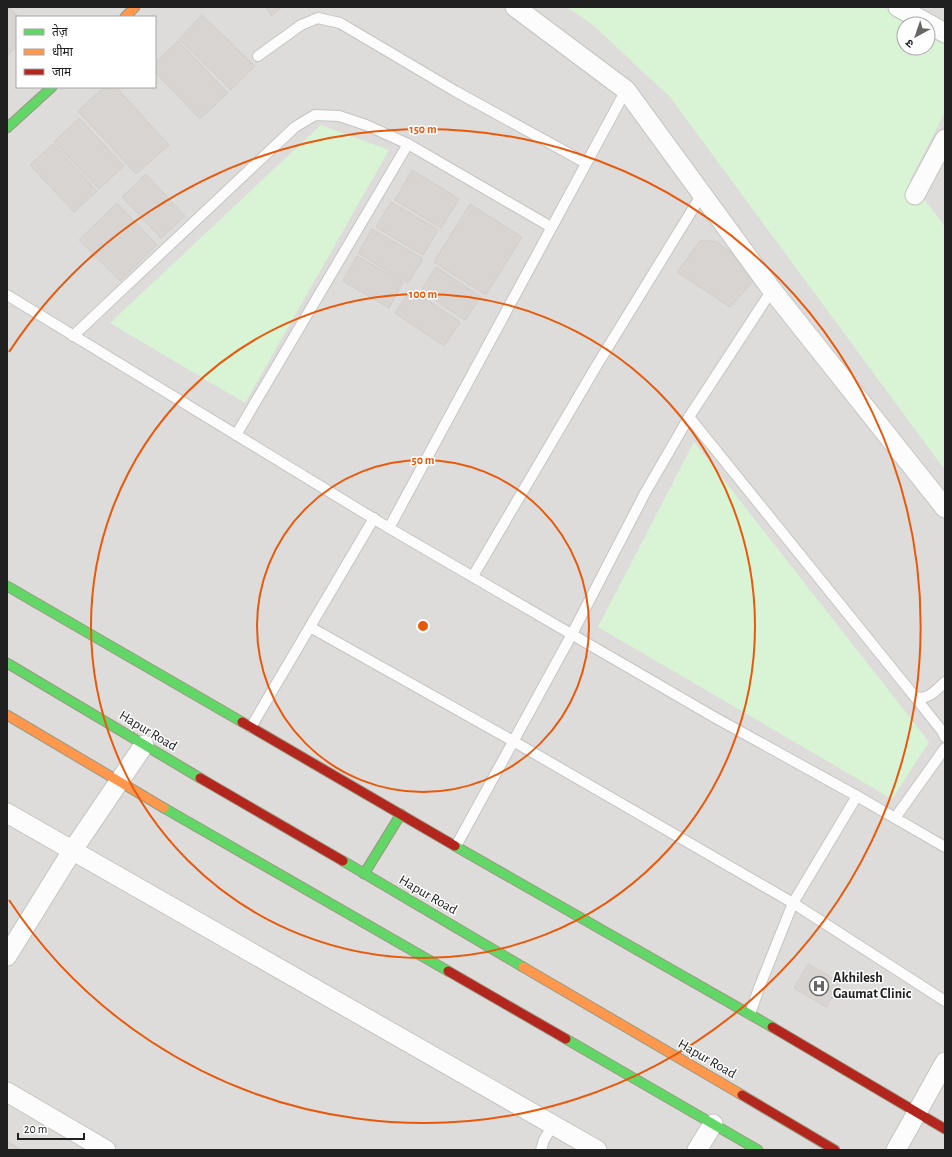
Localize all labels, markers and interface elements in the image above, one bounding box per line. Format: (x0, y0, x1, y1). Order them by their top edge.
legend (16, 16, 156, 88)
north arrow (896, 16, 936, 56)
text: तेज़ (52, 24, 69, 38)
text: उ (903, 37, 916, 50)
text: धीमा (52, 44, 74, 58)
text: जाम (52, 66, 72, 78)
text: 150 m (409, 123, 437, 135)
text: 100 m (409, 288, 437, 300)
text: 50 m (412, 454, 435, 466)
centre of rings (416, 619, 430, 633)
street label: Hapur Road (117, 708, 179, 754)
street label: Hapur Road (397, 873, 459, 917)
place label: Akhilesh Gaumat Clinic (833, 971, 912, 1001)
hospital icon: Akhilesh Gaumat Clinic (808, 975, 830, 997)
street label: Hapur Road (676, 1037, 738, 1081)
scale bar (18, 1115, 84, 1141)
text: 20 m (24, 1123, 47, 1135)

